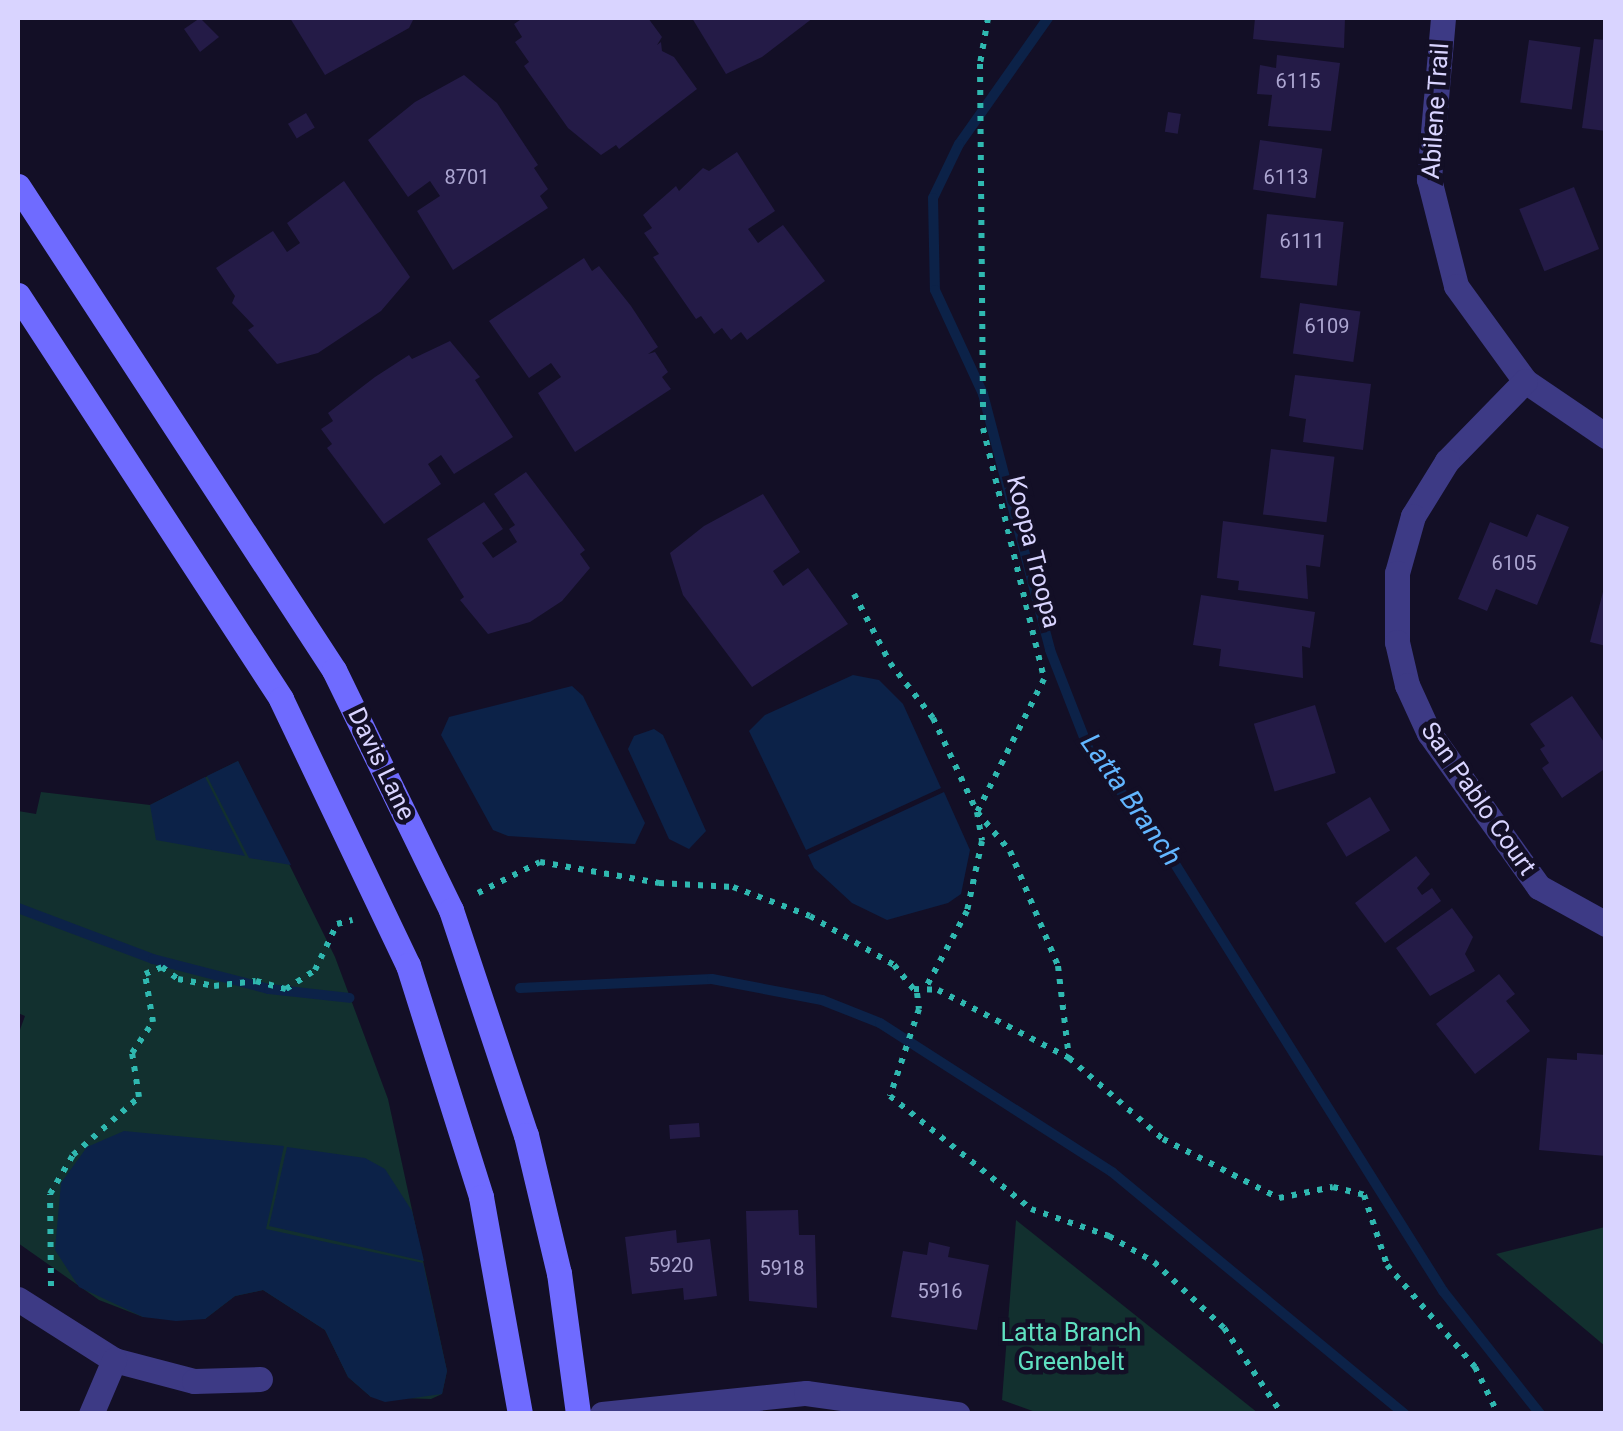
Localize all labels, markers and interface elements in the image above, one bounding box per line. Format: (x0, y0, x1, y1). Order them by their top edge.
street label: Abilene Trail (1416, 42, 1456, 180)
house number: 6115 (1276, 69, 1320, 93)
house number: 8701 (445, 165, 489, 189)
house number: 6113 (1264, 165, 1308, 189)
house number: 6111 (1280, 229, 1324, 253)
house number: 6109 (1305, 314, 1349, 338)
street label: Koopa Troopa (1000, 473, 1066, 631)
house number: 6105 (1492, 551, 1536, 575)
street label: Davis Lane (341, 703, 421, 825)
street label: San Pablo Court (1414, 717, 1542, 881)
water label: Latta Branch (1073, 728, 1189, 872)
house number: 5920 (649, 1253, 693, 1277)
house number: 5918 (760, 1256, 804, 1280)
house number: 5916 (918, 1279, 962, 1303)
park label: Latta Branch Greenbelt (1000, 1319, 1142, 1378)

